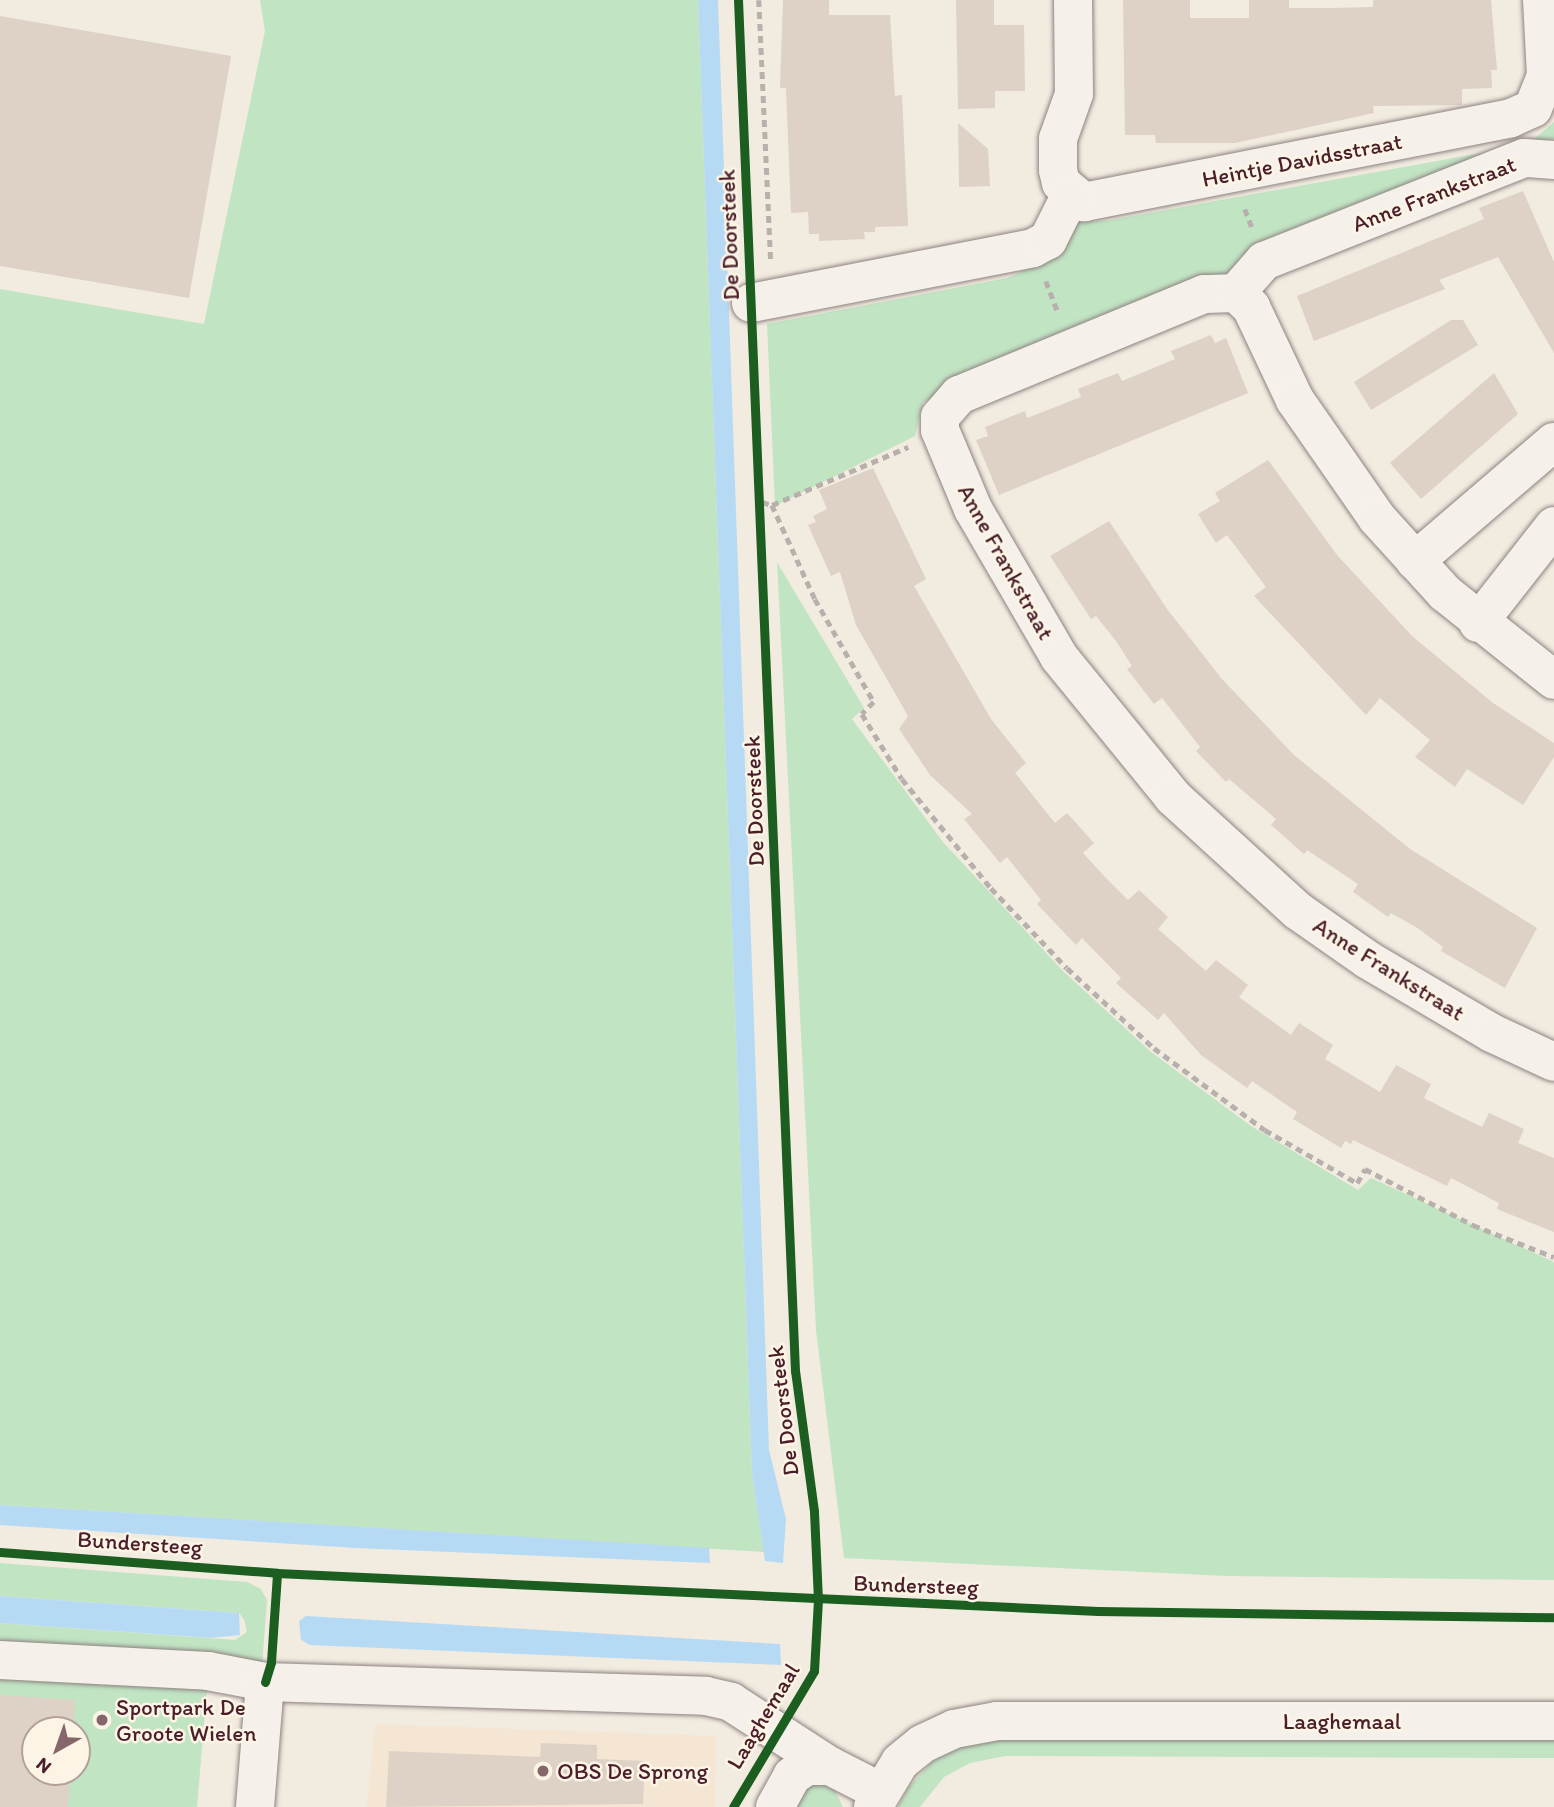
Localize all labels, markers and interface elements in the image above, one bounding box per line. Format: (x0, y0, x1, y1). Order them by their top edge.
street label: Heintje Davidsstraat (1200, 127, 1404, 193)
street label: Anne Frankstraat (1348, 150, 1520, 238)
street label: De Doorsteek (713, 169, 745, 301)
street label: Anne Frankstraat (952, 480, 1060, 644)
street label: De Doorsteek (738, 735, 770, 867)
street label: Anne Frankstraat (1308, 912, 1470, 1026)
street label: De Doorsteek (761, 1344, 805, 1478)
street label: Bundersteeg (76, 1525, 204, 1561)
street label: Bundersteeg (853, 1569, 979, 1601)
street label: Laaghemaal (721, 1658, 805, 1774)
place label: Sportpark De Groote Wielen (116, 1693, 256, 1747)
street label: Laaghemaal (1283, 1707, 1401, 1735)
marker: Sportpark De Groote Wielen (94, 1712, 110, 1728)
north arrow (21, 1716, 91, 1786)
text: N (31, 1753, 56, 1779)
place label: OBS De Sprong (557, 1757, 708, 1785)
marker: OBS De Sprong (535, 1763, 551, 1779)

